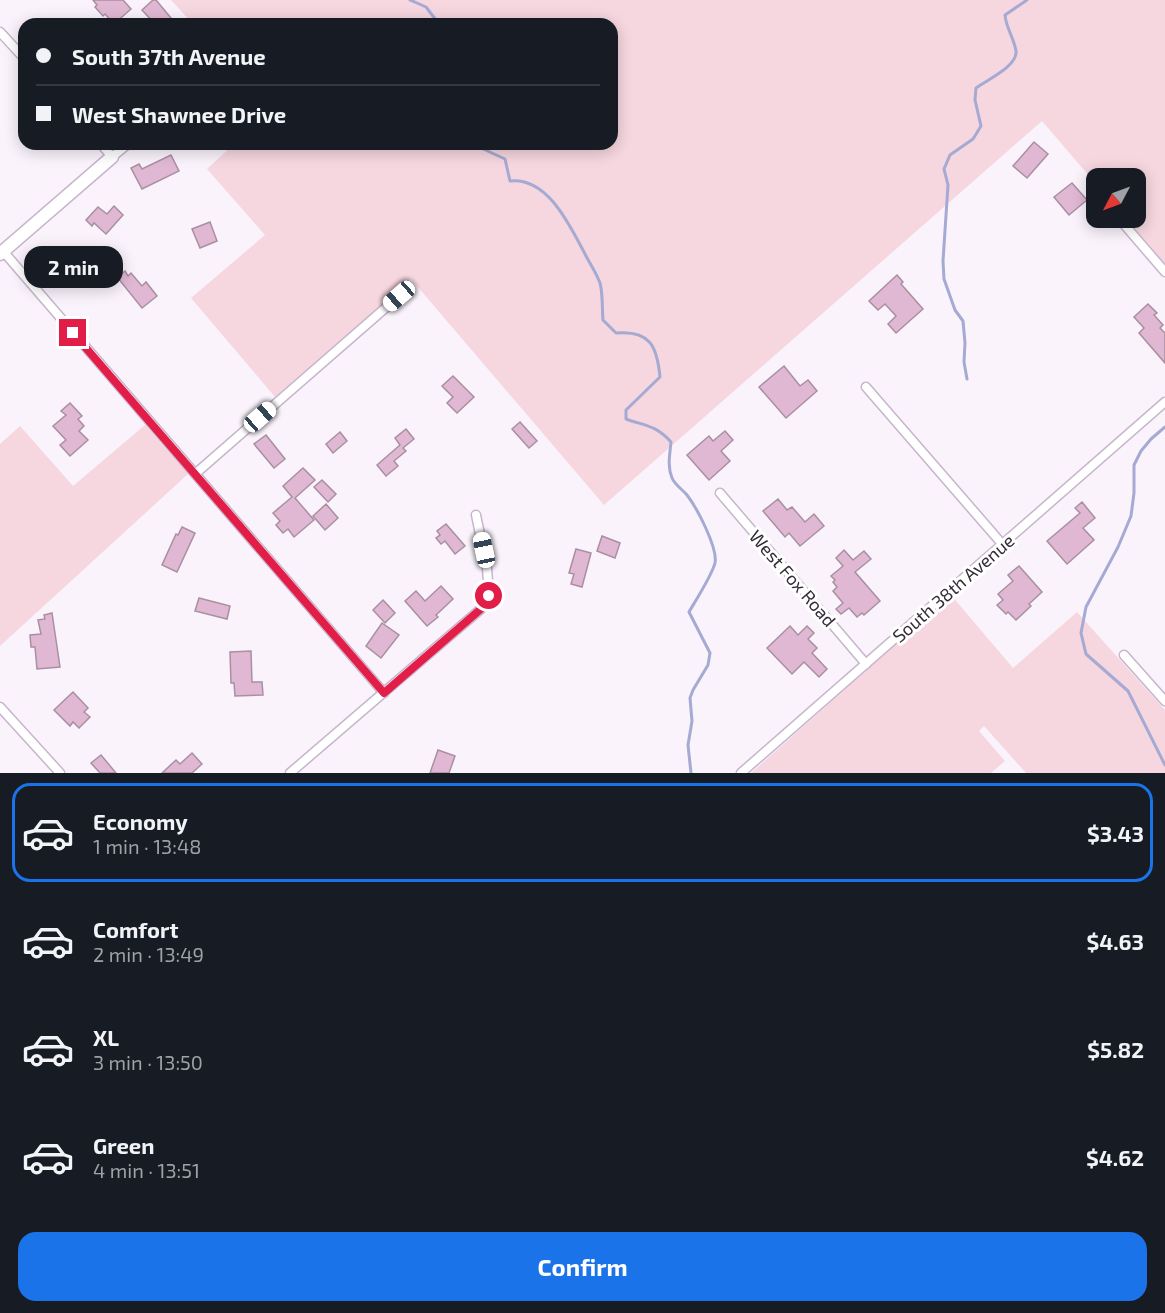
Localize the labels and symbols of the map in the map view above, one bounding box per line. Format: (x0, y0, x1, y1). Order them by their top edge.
north arrow (1086, 168, 1146, 228)
callout: 2 min (23, 246, 122, 288)
car (380, 277, 418, 315)
route end (59, 319, 86, 346)
car (241, 398, 279, 436)
street label: West Fox Road (745, 525, 841, 631)
street label: South 38th Avenue (888, 529, 1018, 647)
car (471, 531, 497, 569)
route start (475, 582, 502, 609)

